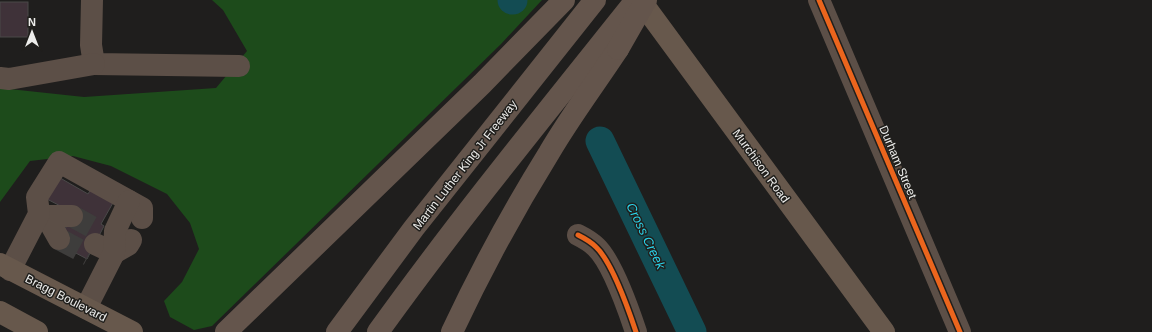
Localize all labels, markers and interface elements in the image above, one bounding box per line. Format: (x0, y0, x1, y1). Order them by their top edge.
north arrow (12, 12, 52, 52)
text: N (28, 16, 36, 28)
street label: Martin Luther King Jr Freeway (410, 97, 520, 233)
street label: Durham Street (876, 123, 920, 201)
street label: Murchison Road (730, 127, 792, 205)
water label: Cross Creek (623, 200, 669, 273)
street label: Bragg Boulevard (23, 271, 109, 325)

